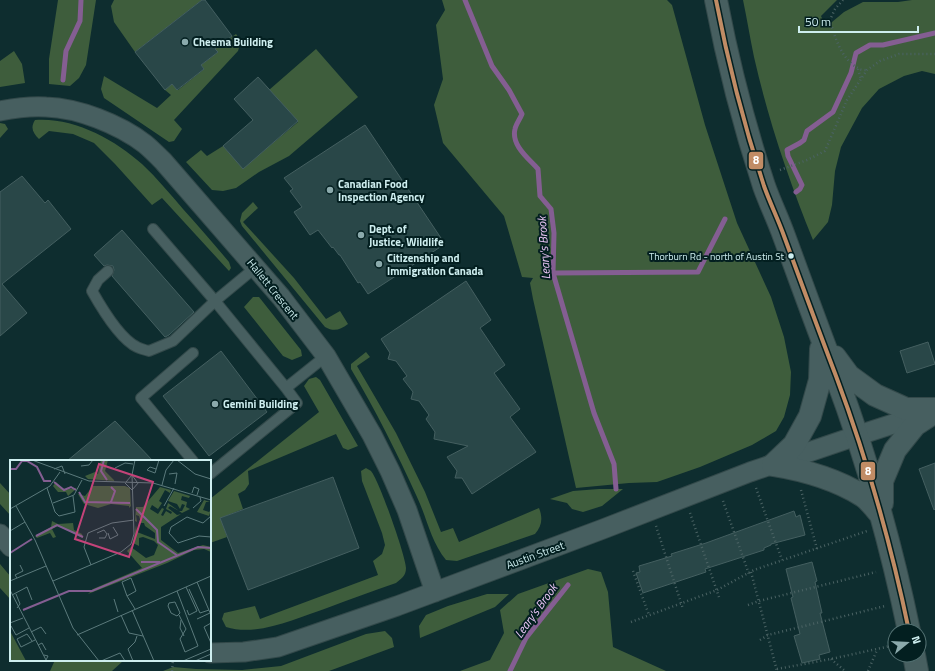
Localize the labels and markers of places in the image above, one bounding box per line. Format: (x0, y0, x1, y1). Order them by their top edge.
place label: Cheema Building (193, 34, 273, 50)
marker: Cheema Building (180, 37, 190, 47)
place label: Canadian Food Inspection Agency (338, 176, 425, 205)
marker: Canadian Food Inspection Agency (325, 185, 335, 195)
place label: Dept. of Justice, Wildlife (369, 221, 444, 250)
marker: Dept. of Justice, Wildlife (356, 230, 366, 240)
place label: Thorburn Rd - north of Austin St (649, 249, 784, 264)
place label: Citizenship and Immigration Canada (387, 250, 484, 279)
marker: Thorburn Rd - north of Austin St (786, 251, 796, 261)
marker: Citizenship and Immigration Canada (374, 259, 384, 269)
place label: Gemini Building (223, 396, 298, 412)
marker: Gemini Building (210, 399, 220, 409)

